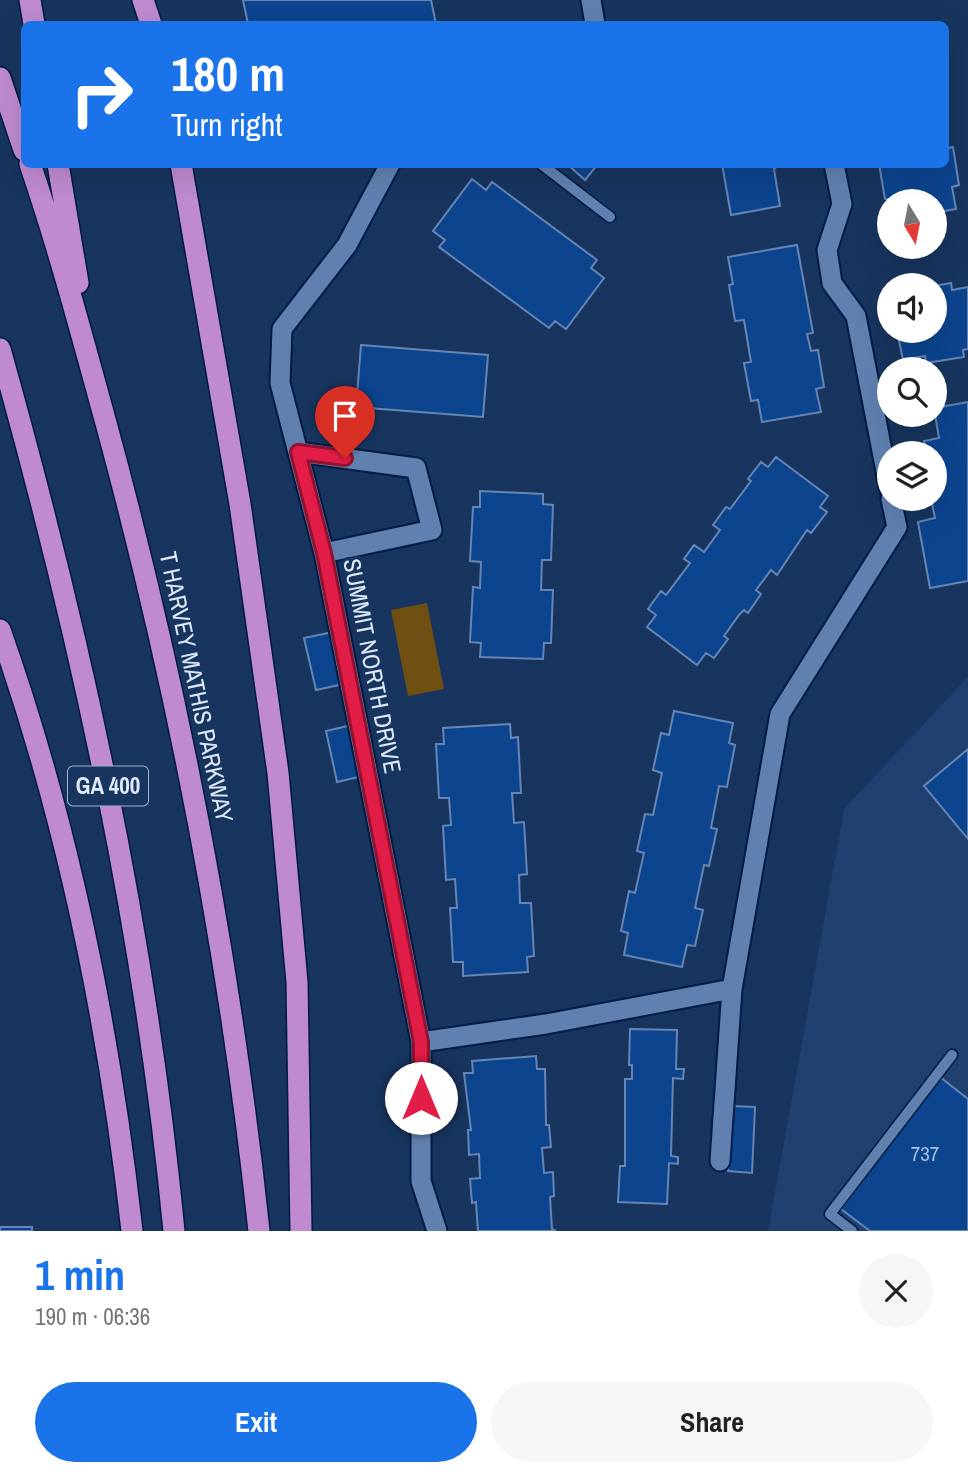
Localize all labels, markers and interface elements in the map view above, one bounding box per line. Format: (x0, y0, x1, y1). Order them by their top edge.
text: 180 m (171, 40, 285, 106)
icon: right (56, 49, 147, 140)
text: Turn right (171, 103, 283, 146)
north arrow (877, 189, 947, 259)
map controls (877, 189, 947, 511)
button: sound (877, 273, 947, 343)
button: search (877, 357, 947, 427)
pin (315, 386, 375, 458)
icon: arrive (326, 397, 364, 435)
button: layers (877, 441, 947, 511)
street label: T HARVEY MATHIS PARKWAY (153, 548, 241, 825)
street label: SUMMIT NORTH DRIVE (336, 556, 409, 776)
road number: GA 400 (68, 766, 148, 806)
position arrow (384, 1061, 458, 1135)
house number: 737 (911, 1139, 939, 1168)
text: 1 min (35, 1247, 125, 1303)
button: close (859, 1254, 933, 1328)
text: 190 m · 06:36 (35, 1301, 150, 1332)
button: Exit (35, 1382, 477, 1462)
button: Share (491, 1382, 933, 1462)

